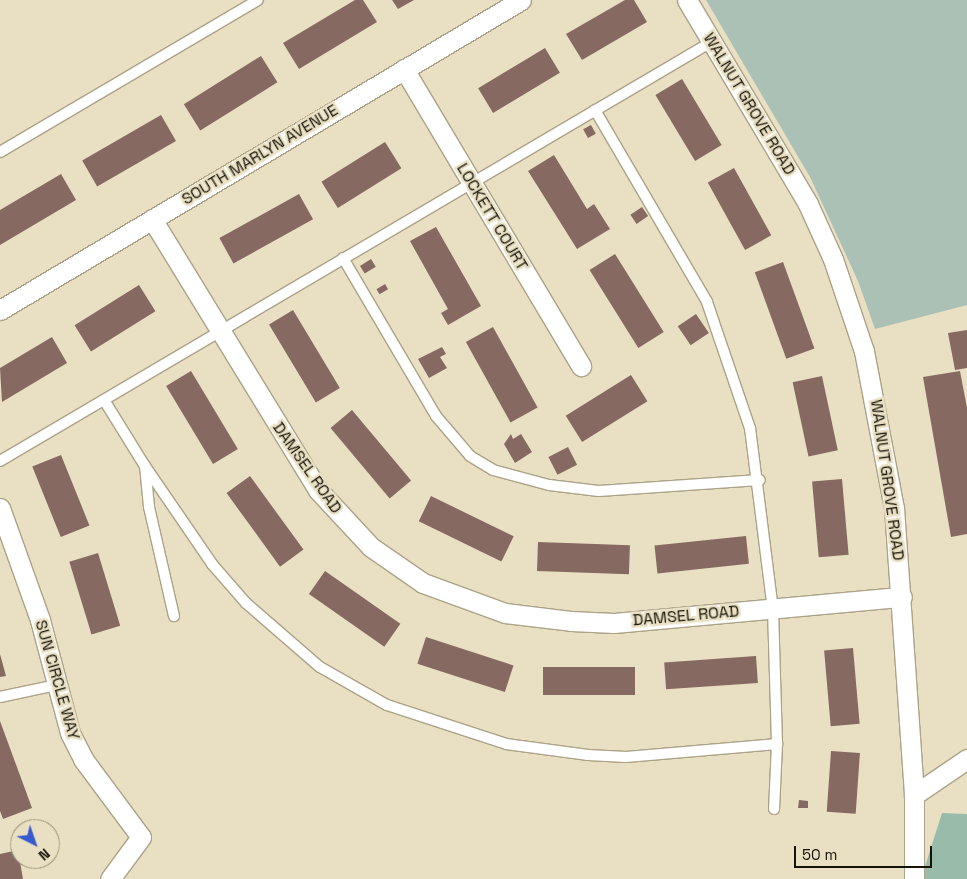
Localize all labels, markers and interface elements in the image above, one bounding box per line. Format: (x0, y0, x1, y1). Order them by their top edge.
street label: WALNUT GROVE ROAD (699, 29, 799, 179)
street label: SOUTH MARLYN AVENUE (178, 101, 342, 209)
street label: LOCKETT COURT (452, 160, 532, 274)
street label: WALNUT GROVE ROAD (866, 398, 908, 562)
street label: DAMSEL ROAD (268, 419, 346, 517)
street label: DAMSEL ROAD (632, 602, 740, 630)
street label: SUN CIRCLE WAY (31, 618, 83, 742)
north arrow (10, 819, 60, 869)
scale bar (797, 836, 934, 868)
text: N (35, 845, 54, 864)
text: 50 m (802, 845, 837, 864)

